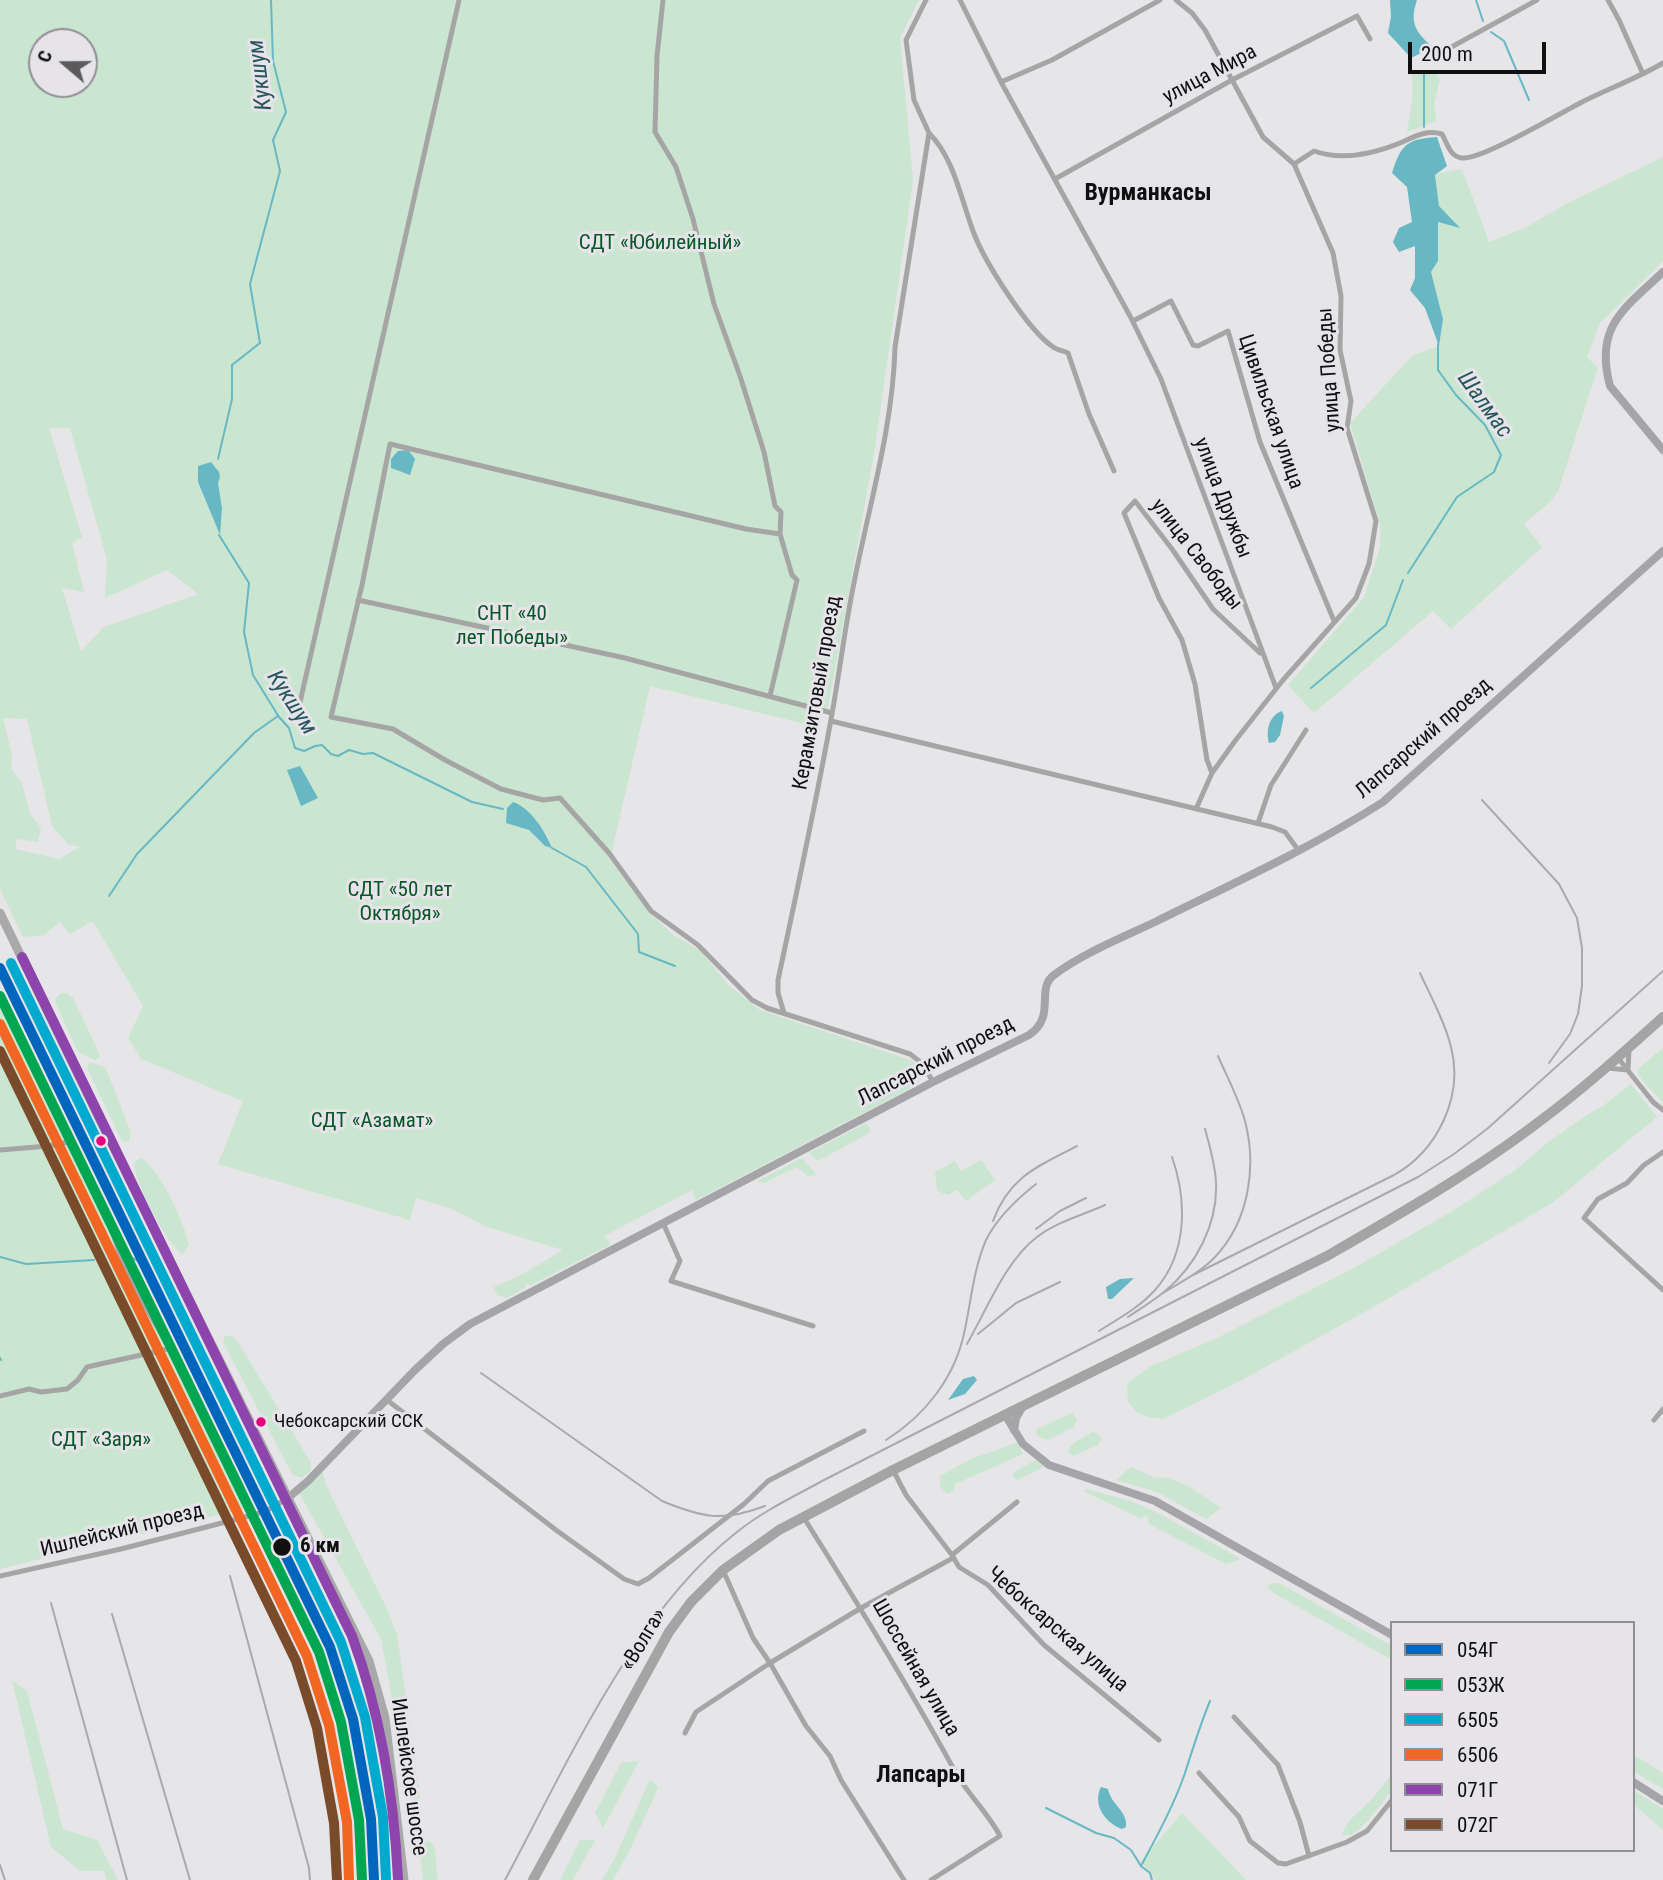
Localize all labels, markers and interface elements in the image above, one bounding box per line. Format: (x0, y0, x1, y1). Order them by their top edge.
north arrow (28, 28, 98, 98)
scale bar (1411, 28, 1549, 72)
water label: Кукшум (243, 38, 279, 112)
street label: улица Мира (1159, 40, 1261, 110)
text: 200 m (1421, 42, 1473, 66)
text: С (32, 47, 57, 65)
district label: Вурманкасы (1084, 180, 1212, 208)
park label: СДТ «Юбилейный» (579, 231, 741, 257)
street label: улица Победы (1313, 307, 1347, 433)
street label: Цивильская улица (1232, 331, 1308, 493)
water label: Шалмас (1451, 366, 1517, 444)
street label: улица Дружбы (1188, 434, 1256, 562)
street label: улица Свободы (1145, 494, 1247, 616)
street label: Керамзитовый проезд (788, 594, 848, 792)
park label: СНТ «40 лет Победы» (456, 602, 568, 652)
water label: Кукшум (260, 666, 322, 740)
street label: Лапсарский проезд (1351, 673, 1497, 805)
park label: СДТ «50 лет Октября» (348, 878, 452, 928)
street label: Лапсарский проезд (854, 1012, 1018, 1112)
park label: СДТ «Азамат» (311, 1109, 433, 1135)
unlabelled marker (94, 1134, 108, 1148)
place label: Чебоксарский ССК (274, 1411, 423, 1433)
marker: Чебоксарский ССК (254, 1415, 268, 1429)
park label: СДТ «Заря» (51, 1428, 151, 1454)
street label: Ишлейский проезд (38, 1499, 206, 1563)
place label: 6 км (300, 1534, 340, 1560)
marker: 6 км (271, 1536, 293, 1558)
street label: Чебоксарская улица (981, 1562, 1133, 1698)
street label: Шоссейная улица (866, 1595, 964, 1741)
street label: «Волга» (616, 1604, 672, 1676)
legend (1390, 1621, 1635, 1852)
text: 054Г (1457, 1638, 1498, 1662)
text: 053Ж (1457, 1673, 1505, 1697)
street label: Ишлейское шоссе (384, 1697, 432, 1857)
text: 6505 (1457, 1708, 1498, 1732)
text: 6506 (1457, 1743, 1498, 1767)
district label: Лапсары (876, 1762, 966, 1790)
text: 071Г (1457, 1778, 1498, 1802)
text: 072Г (1457, 1813, 1498, 1837)

